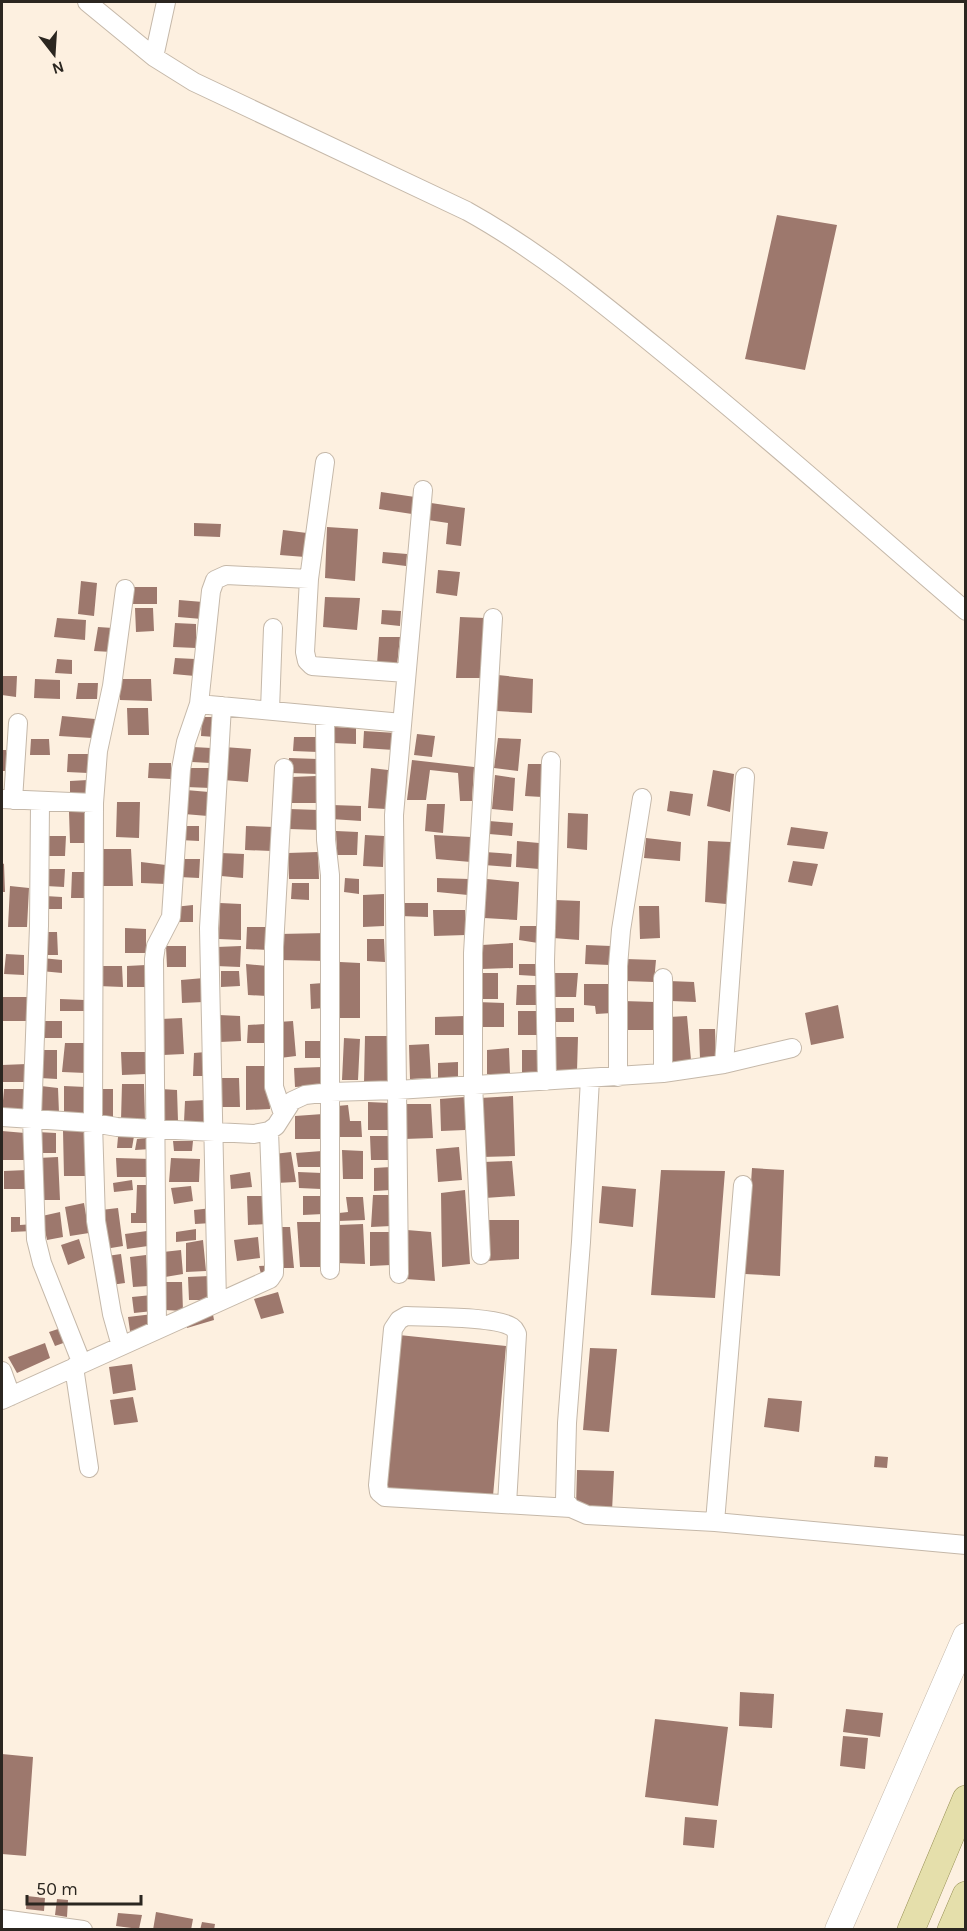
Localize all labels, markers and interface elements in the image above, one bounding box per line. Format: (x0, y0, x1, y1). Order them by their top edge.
north arrow (24, 24, 84, 84)
text: N (50, 57, 67, 79)
scale bar (27, 1868, 141, 1906)
text: 50 m (36, 1878, 78, 1900)

